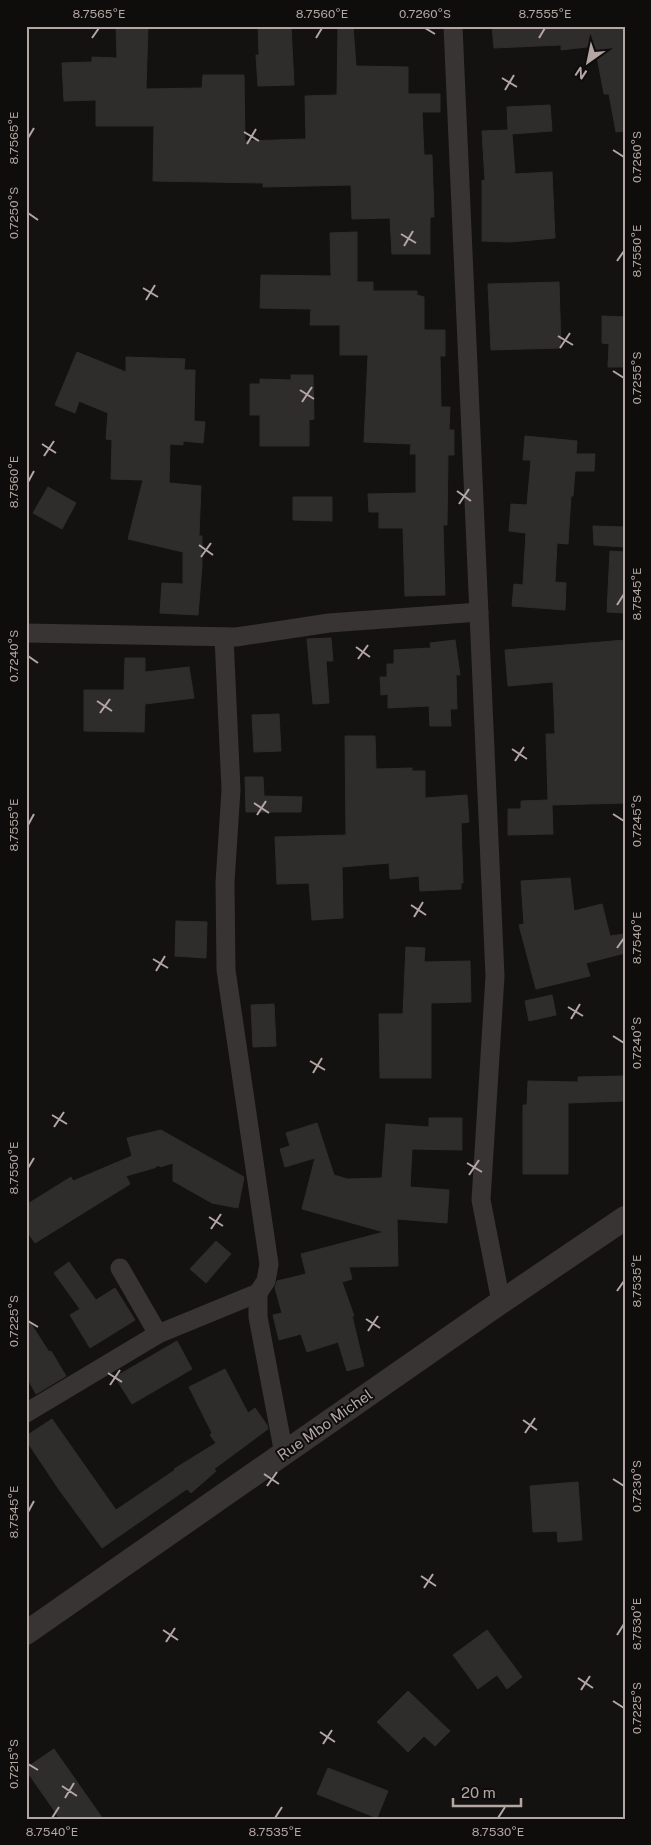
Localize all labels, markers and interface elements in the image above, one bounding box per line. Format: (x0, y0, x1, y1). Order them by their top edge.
text: 8.7565°E (73, 7, 125, 21)
text: 8.7560°E (296, 7, 348, 21)
text: 0.7260°S (399, 7, 451, 21)
text: 8.7555°E (518, 7, 572, 21)
north arrow (564, 38, 614, 88)
text: N (572, 63, 590, 83)
text: 8.7565°E (7, 112, 21, 164)
text: 0.7260°S (630, 131, 644, 183)
text: 0.7250°S (7, 187, 21, 239)
text: 8.7550°E (630, 225, 644, 277)
text: 0.7255°S (630, 352, 644, 404)
text: 8.7560°E (7, 456, 21, 508)
text: 8.7545°E (630, 568, 644, 620)
text: 0.7240°S (7, 630, 21, 682)
text: 0.7245°S (630, 795, 644, 847)
text: 8.7555°E (7, 798, 21, 852)
text: 8.7540°E (630, 912, 644, 964)
text: 0.7240°S (630, 1017, 644, 1069)
text: 8.7550°E (7, 1142, 21, 1194)
text: 8.7535°E (630, 1255, 644, 1308)
text: 0.7225°S (7, 1295, 21, 1347)
street label: Rue Mbo Michel (274, 1386, 375, 1464)
text: 0.7230°S (630, 1460, 644, 1512)
text: 8.7545°E (7, 1486, 21, 1538)
text: 8.7530°E (630, 1598, 644, 1650)
text: 0.7225°S (630, 1682, 644, 1734)
text: 0.7215°S (7, 1739, 21, 1789)
scale bar (453, 1775, 521, 1807)
text: 20 m (461, 1784, 496, 1801)
text: 8.7540°E (26, 1825, 78, 1839)
text: 8.7535°E (249, 1825, 302, 1839)
text: 8.7530°E (472, 1825, 524, 1839)

